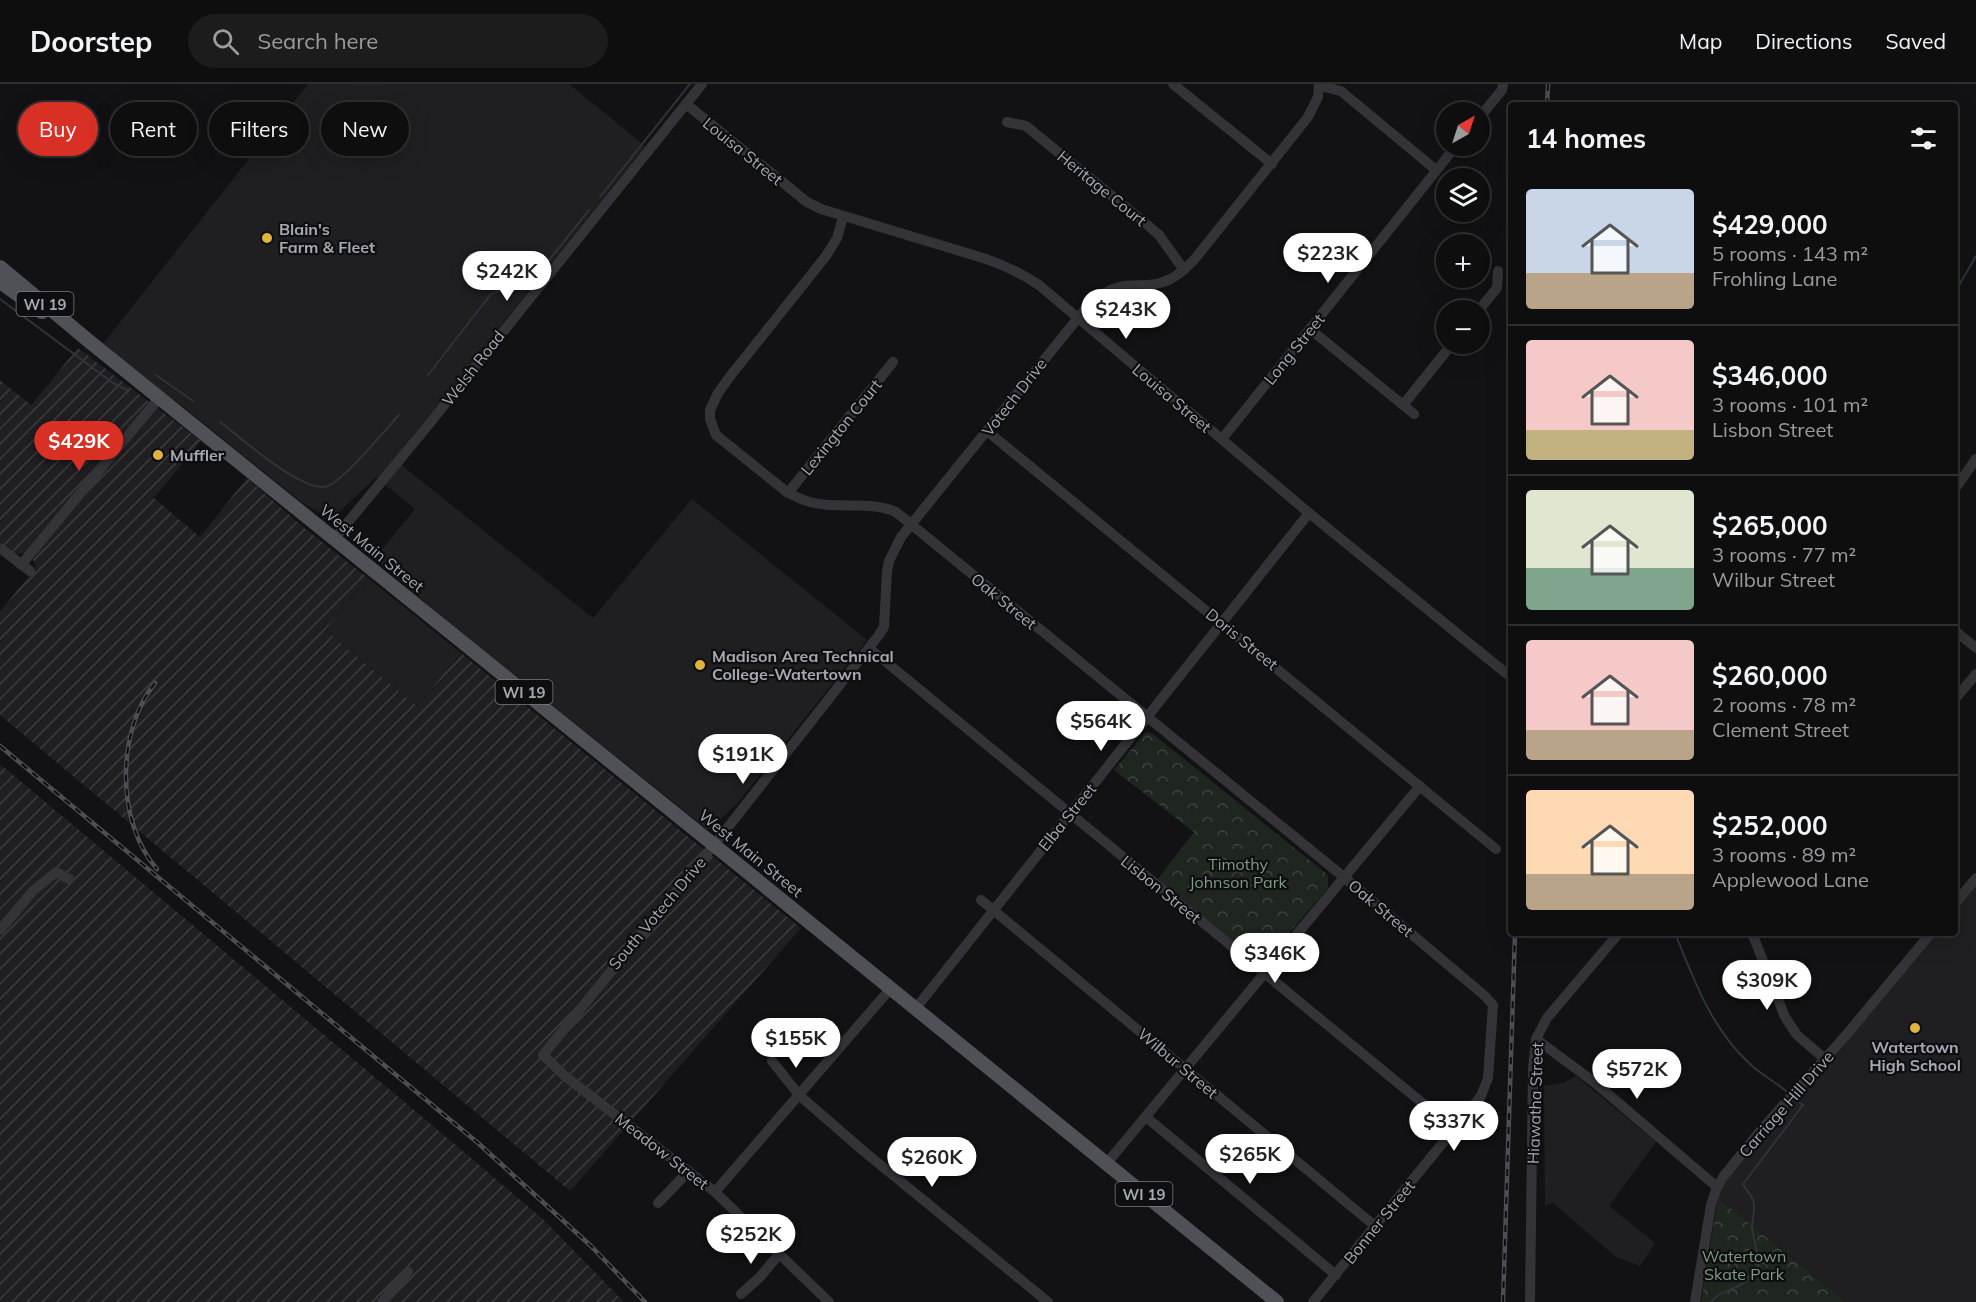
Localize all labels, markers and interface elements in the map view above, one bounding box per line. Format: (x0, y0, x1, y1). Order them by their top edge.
search box (188, 14, 608, 68)
text: Doorstep (30, 24, 152, 59)
icon: search (209, 25, 242, 58)
text: Search here (257, 27, 378, 55)
text: Map (1679, 28, 1722, 54)
text: Directions (1755, 28, 1852, 54)
text: Saved (1885, 28, 1946, 54)
chip: Buy (18, 102, 98, 156)
chip: Rent (110, 102, 197, 156)
chip: Filters (209, 102, 309, 156)
chip: New (321, 102, 409, 156)
north arrow (1436, 102, 1490, 156)
map controls (1436, 102, 1490, 354)
street label: Louisa Street (699, 113, 787, 189)
text: 14 homes (1526, 122, 1646, 155)
icon: filters (1907, 122, 1940, 155)
street label: Heritage Court (1053, 146, 1151, 230)
button: layers (1436, 168, 1490, 222)
text: $429,000 (1712, 208, 1828, 241)
icon: home (1574, 213, 1646, 285)
place label: Blain's Farm & Fleet (279, 219, 375, 257)
marker: Blain's Farm & Fleet (260, 231, 274, 245)
pin: $223K (1286, 233, 1370, 284)
button: + (1436, 234, 1490, 288)
text: $223K (1297, 240, 1359, 265)
text: 5 rooms · 143 m² (1712, 241, 1868, 266)
pin: $242K (465, 251, 549, 302)
text: $242K (476, 258, 538, 283)
text: Frohling Lane (1712, 266, 1837, 291)
pin: $243K (1084, 289, 1168, 340)
road number: WI 19 (16, 292, 74, 316)
text: $243K (1095, 296, 1157, 321)
button: − (1436, 300, 1490, 354)
street label: Long Street (1259, 309, 1329, 388)
street label: Welsh Road (437, 326, 509, 410)
street label: Votech Drive (977, 354, 1051, 440)
street label: Louisa Street (1129, 359, 1216, 437)
text: $346,000 (1712, 359, 1828, 392)
icon: home (1574, 364, 1646, 436)
street label: Lexington Court (796, 375, 886, 479)
text: 3 rooms · 101 m² (1712, 392, 1868, 417)
text: Lisbon Street (1712, 417, 1833, 442)
pin: $429K (37, 421, 121, 472)
text: $429K (48, 428, 110, 453)
place label: Muffler (170, 445, 225, 465)
marker: Muffler (151, 448, 165, 462)
street label: West Main Street (316, 500, 428, 596)
text: $265,000 (1712, 509, 1828, 542)
icon: home (1574, 514, 1646, 586)
text: 3 rooms · 77 m² (1712, 542, 1856, 567)
text: Wilbur Street (1712, 567, 1835, 592)
street label: Oak Street (967, 568, 1041, 634)
street label: Doris Street (1202, 604, 1282, 674)
place label: Madison Area Technical College-Watertown (712, 646, 894, 684)
marker: Madison Area Technical College-Watertown (693, 658, 707, 672)
text: $260,000 (1712, 659, 1828, 692)
icon: home (1574, 664, 1646, 736)
road number: WI 19 (496, 680, 552, 704)
text: 2 rooms · 78 m² (1712, 692, 1856, 717)
pin: $564K (1059, 701, 1143, 752)
text: $564K (1070, 708, 1132, 733)
text: Clement Street (1712, 717, 1849, 742)
pin: $191K (701, 734, 785, 785)
text: $191K (712, 741, 774, 766)
street label: Elba Street (1034, 779, 1100, 855)
street label: West Main Street (695, 805, 807, 901)
text: $252,000 (1712, 809, 1828, 842)
icon: home (1574, 814, 1646, 886)
text: 3 rooms · 89 m² (1712, 842, 1856, 867)
street label: Lisbon Street (1117, 851, 1205, 928)
street label: South Votech Drive (604, 853, 710, 973)
park label: Timothy Johnson Park (1189, 854, 1287, 892)
text: Applewood Lane (1712, 867, 1869, 892)
street label: Oak Street (1344, 875, 1418, 941)
pin: $346K (1233, 933, 1317, 984)
text: $346K (1244, 940, 1306, 965)
pin: $309K (1725, 960, 1809, 1011)
text: $309K (1736, 967, 1798, 992)
pin: $155K (754, 1018, 838, 1069)
marker: Watertown High School (1908, 1021, 1922, 1035)
street label: Wilbur Street (1134, 1024, 1222, 1103)
text: $155K (765, 1025, 827, 1050)
place label: Watertown High School (1869, 1037, 1961, 1075)
street label: Hiawatha Street (1523, 1041, 1547, 1164)
street label: Carriage Hill Drive (1734, 1047, 1838, 1161)
pin: $572K (1595, 1049, 1679, 1100)
text: $572K (1606, 1056, 1668, 1081)
pin: $337K (1412, 1101, 1496, 1152)
street label: Meadow Street (611, 1108, 713, 1194)
text: $337K (1423, 1108, 1485, 1133)
pin: $265K (1208, 1134, 1292, 1185)
pin: $260K (890, 1137, 974, 1188)
text: $265K (1219, 1141, 1281, 1166)
text: $260K (901, 1144, 963, 1169)
street label: Bonner Street (1339, 1176, 1419, 1268)
road number: WI 19 (1116, 1182, 1172, 1206)
pin: $252K (709, 1214, 793, 1265)
text: $252K (720, 1221, 782, 1246)
park label: Watertown Skate Park (1702, 1246, 1786, 1284)

